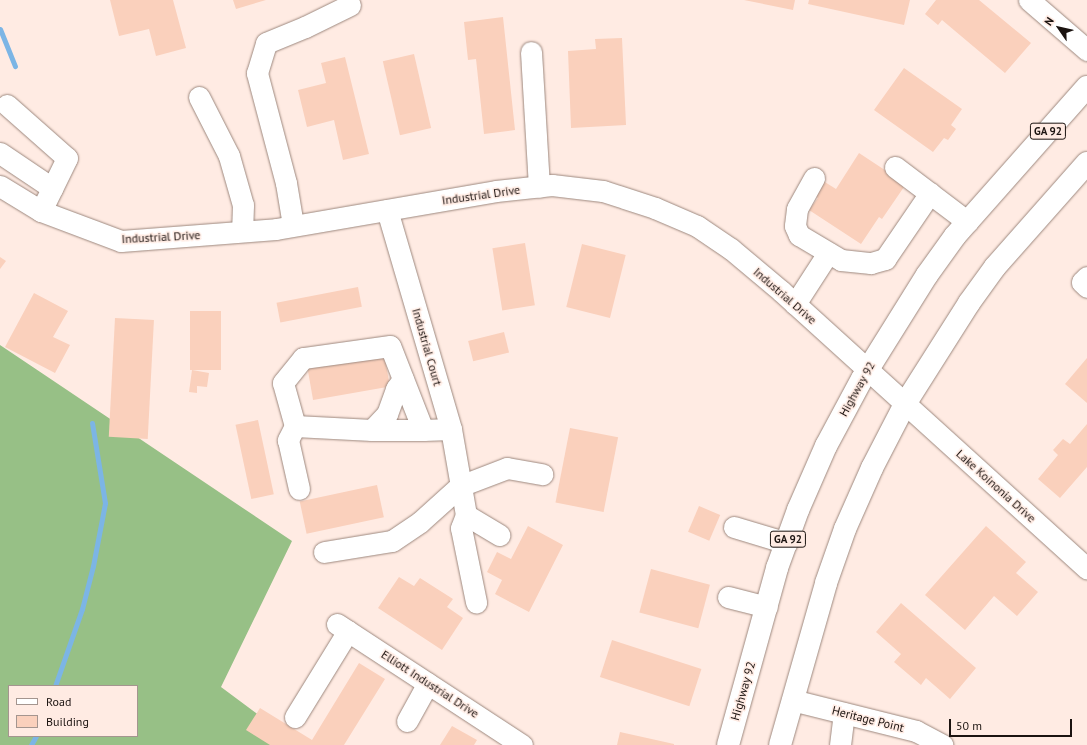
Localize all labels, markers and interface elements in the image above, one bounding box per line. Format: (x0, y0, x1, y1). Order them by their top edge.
north arrow (1039, 8, 1079, 48)
text: N (1041, 14, 1057, 28)
road number: GA 92 (1029, 122, 1067, 140)
street label: Industrial Drive (441, 182, 521, 208)
street label: Industrial Drive (121, 228, 201, 246)
street label: Industrial Drive (750, 265, 820, 327)
street label: Industrial Court (409, 307, 445, 387)
street label: Highway 92 (836, 359, 878, 419)
street label: Lake Koinonia Drive (953, 447, 1039, 525)
road number: GA 92 (769, 530, 807, 548)
street label: Elliott Industrial Drive (379, 647, 481, 721)
street label: Highway 92 (728, 660, 758, 722)
legend (8, 685, 138, 737)
text: Road (46, 694, 71, 709)
street label: Heritage Point (830, 703, 906, 735)
scale bar (951, 711, 1074, 737)
text: Building (46, 714, 89, 729)
text: 50 m (956, 718, 982, 733)

